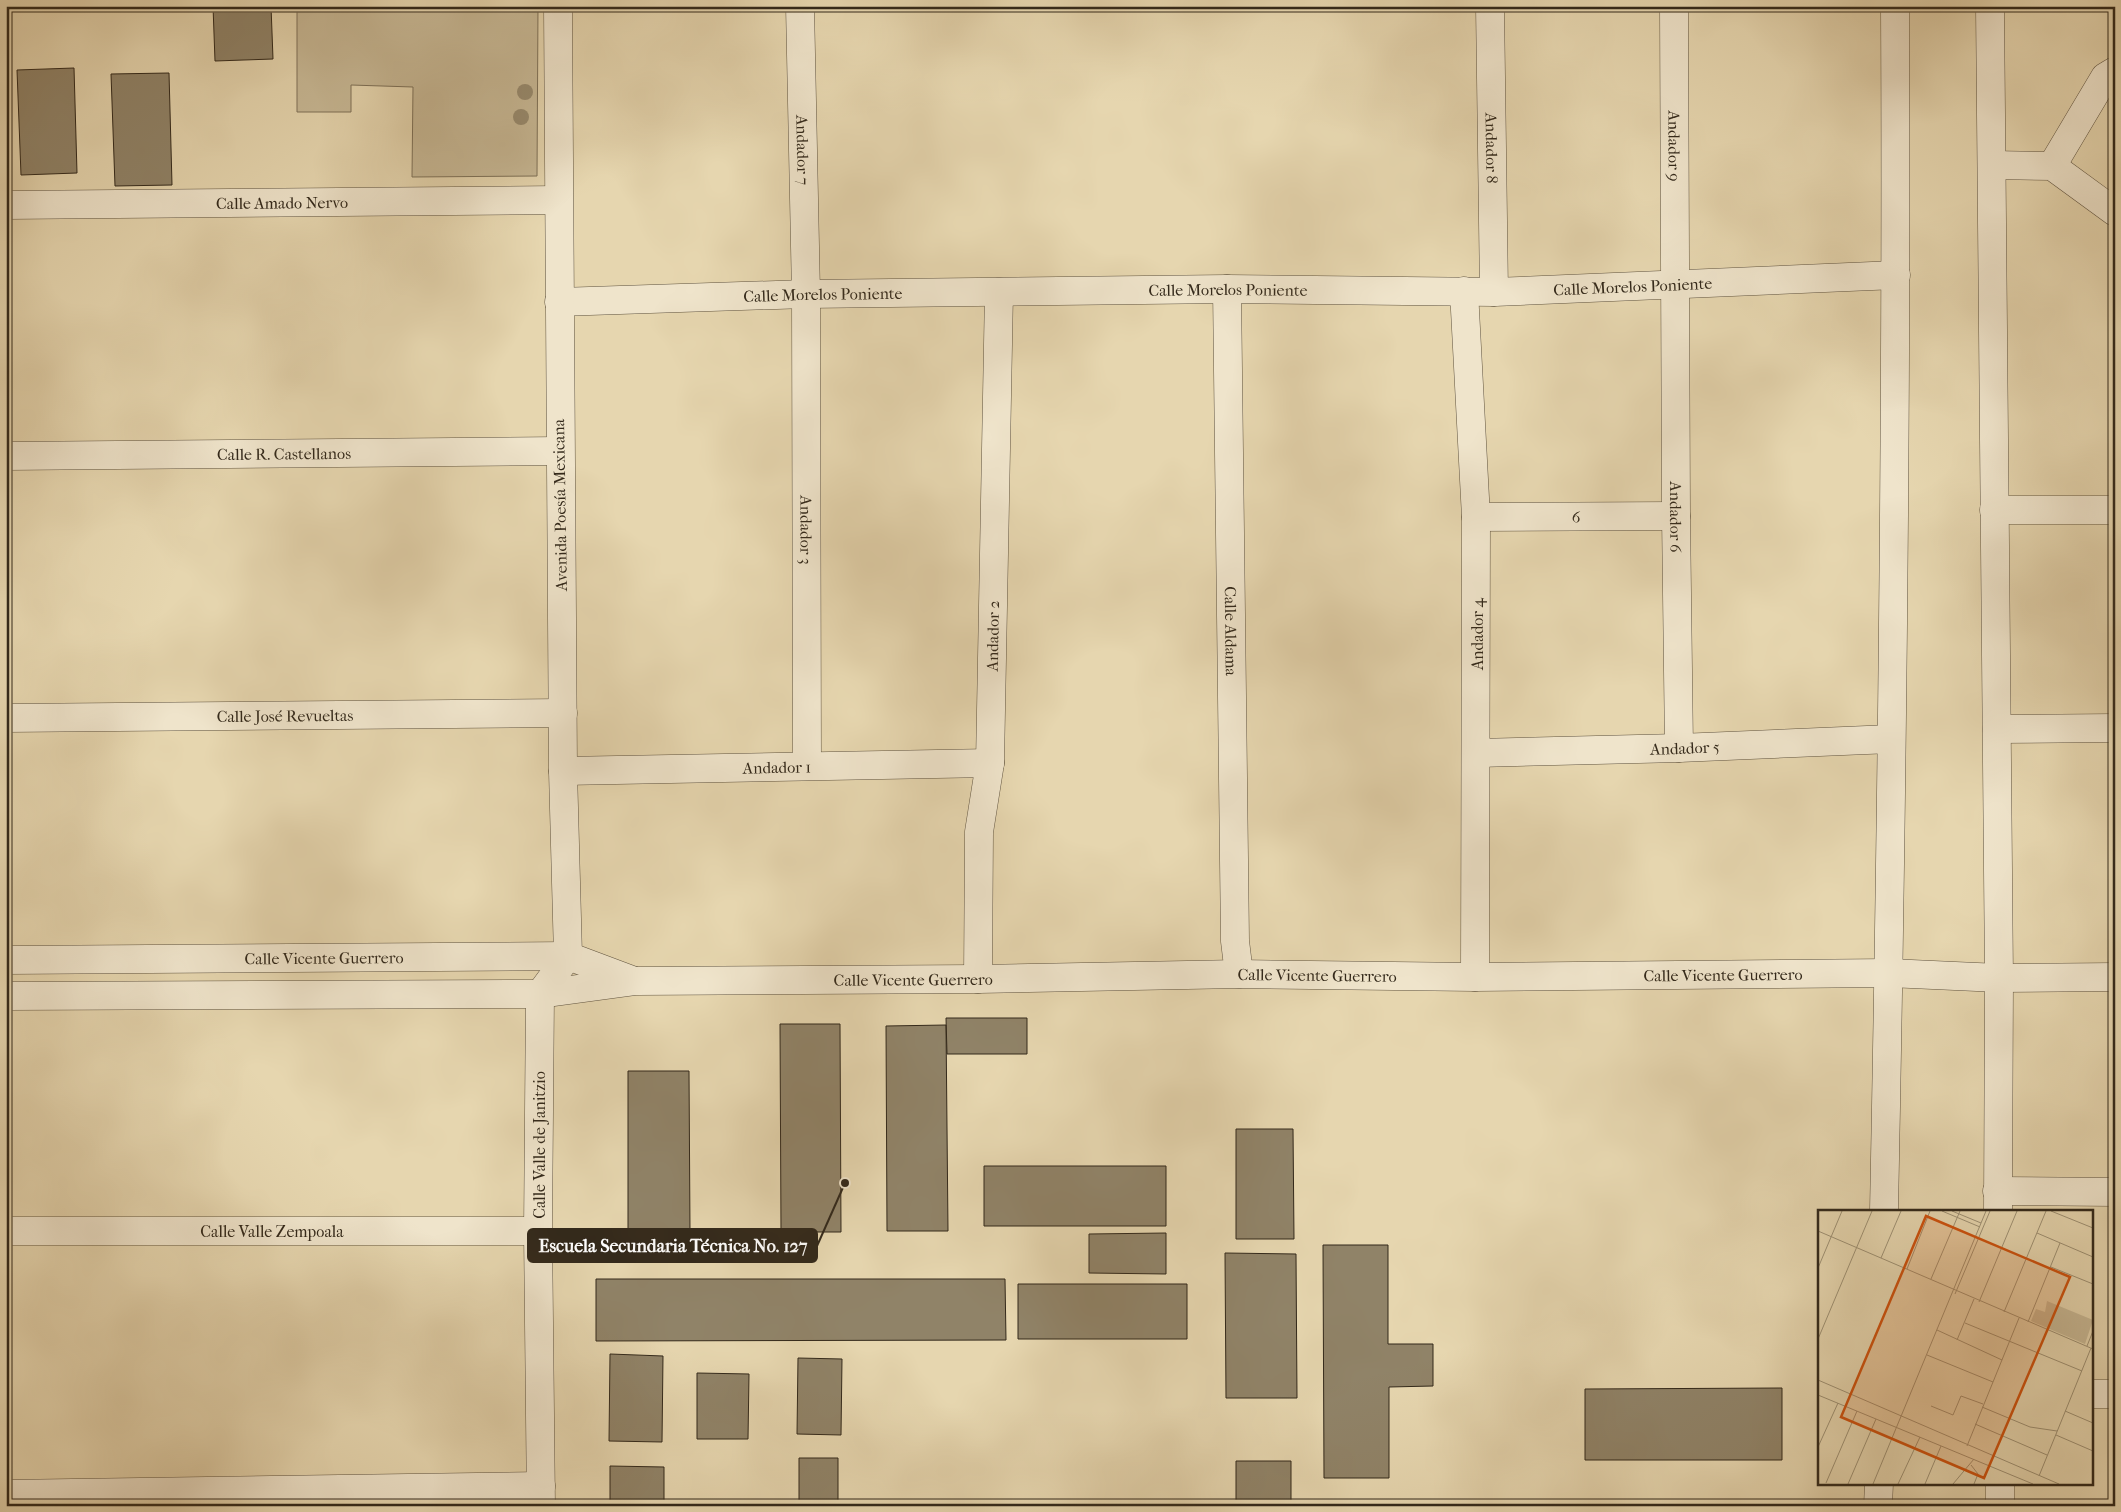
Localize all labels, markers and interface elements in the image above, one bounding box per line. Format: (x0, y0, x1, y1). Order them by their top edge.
street label: Andador 9 (1665, 109, 1684, 182)
street label: Andador 8 (1482, 111, 1502, 183)
street label: Andador 7 (793, 114, 813, 186)
street label: Calle Amado Nervo (216, 192, 348, 213)
street label: Calle Morelos Poniente (1553, 273, 1713, 299)
street label: Calle Morelos Poniente (1148, 279, 1308, 299)
street label: Calle Morelos Poniente (743, 283, 903, 306)
street label: Avenida Poesía Mexicana (549, 418, 571, 592)
street label: Calle R. Castellanos (217, 443, 351, 464)
street label: Andador 6 (1666, 480, 1686, 553)
street label: Andador 3 (797, 494, 816, 565)
street label: 6 (1572, 507, 1581, 526)
street label: Calle Aldama (1221, 586, 1241, 677)
street label: Andador 4 (1468, 597, 1487, 671)
street label: Andador 2 (982, 600, 1003, 673)
street label: Calle José Revueltas (217, 705, 354, 726)
street label: Andador 5 (1649, 737, 1720, 758)
street label: Andador 1 (742, 757, 811, 777)
street label: Calle Vicente Guerrero (244, 948, 404, 968)
street label: Calle Vicente Guerrero (1237, 964, 1397, 986)
street label: Calle Vicente Guerrero (1643, 964, 1803, 985)
street label: Calle Vicente Guerrero (834, 969, 993, 989)
street label: Calle Valle de Janitzio (530, 1071, 549, 1219)
inset map (1818, 1210, 2094, 1484)
street label: Calle Valle Zempoala (200, 1222, 344, 1241)
callout: Escuela Secundaria Técnica No. 127 (528, 1229, 817, 1262)
text: Escuela Secundaria Técnica No. 127 (538, 1236, 808, 1257)

